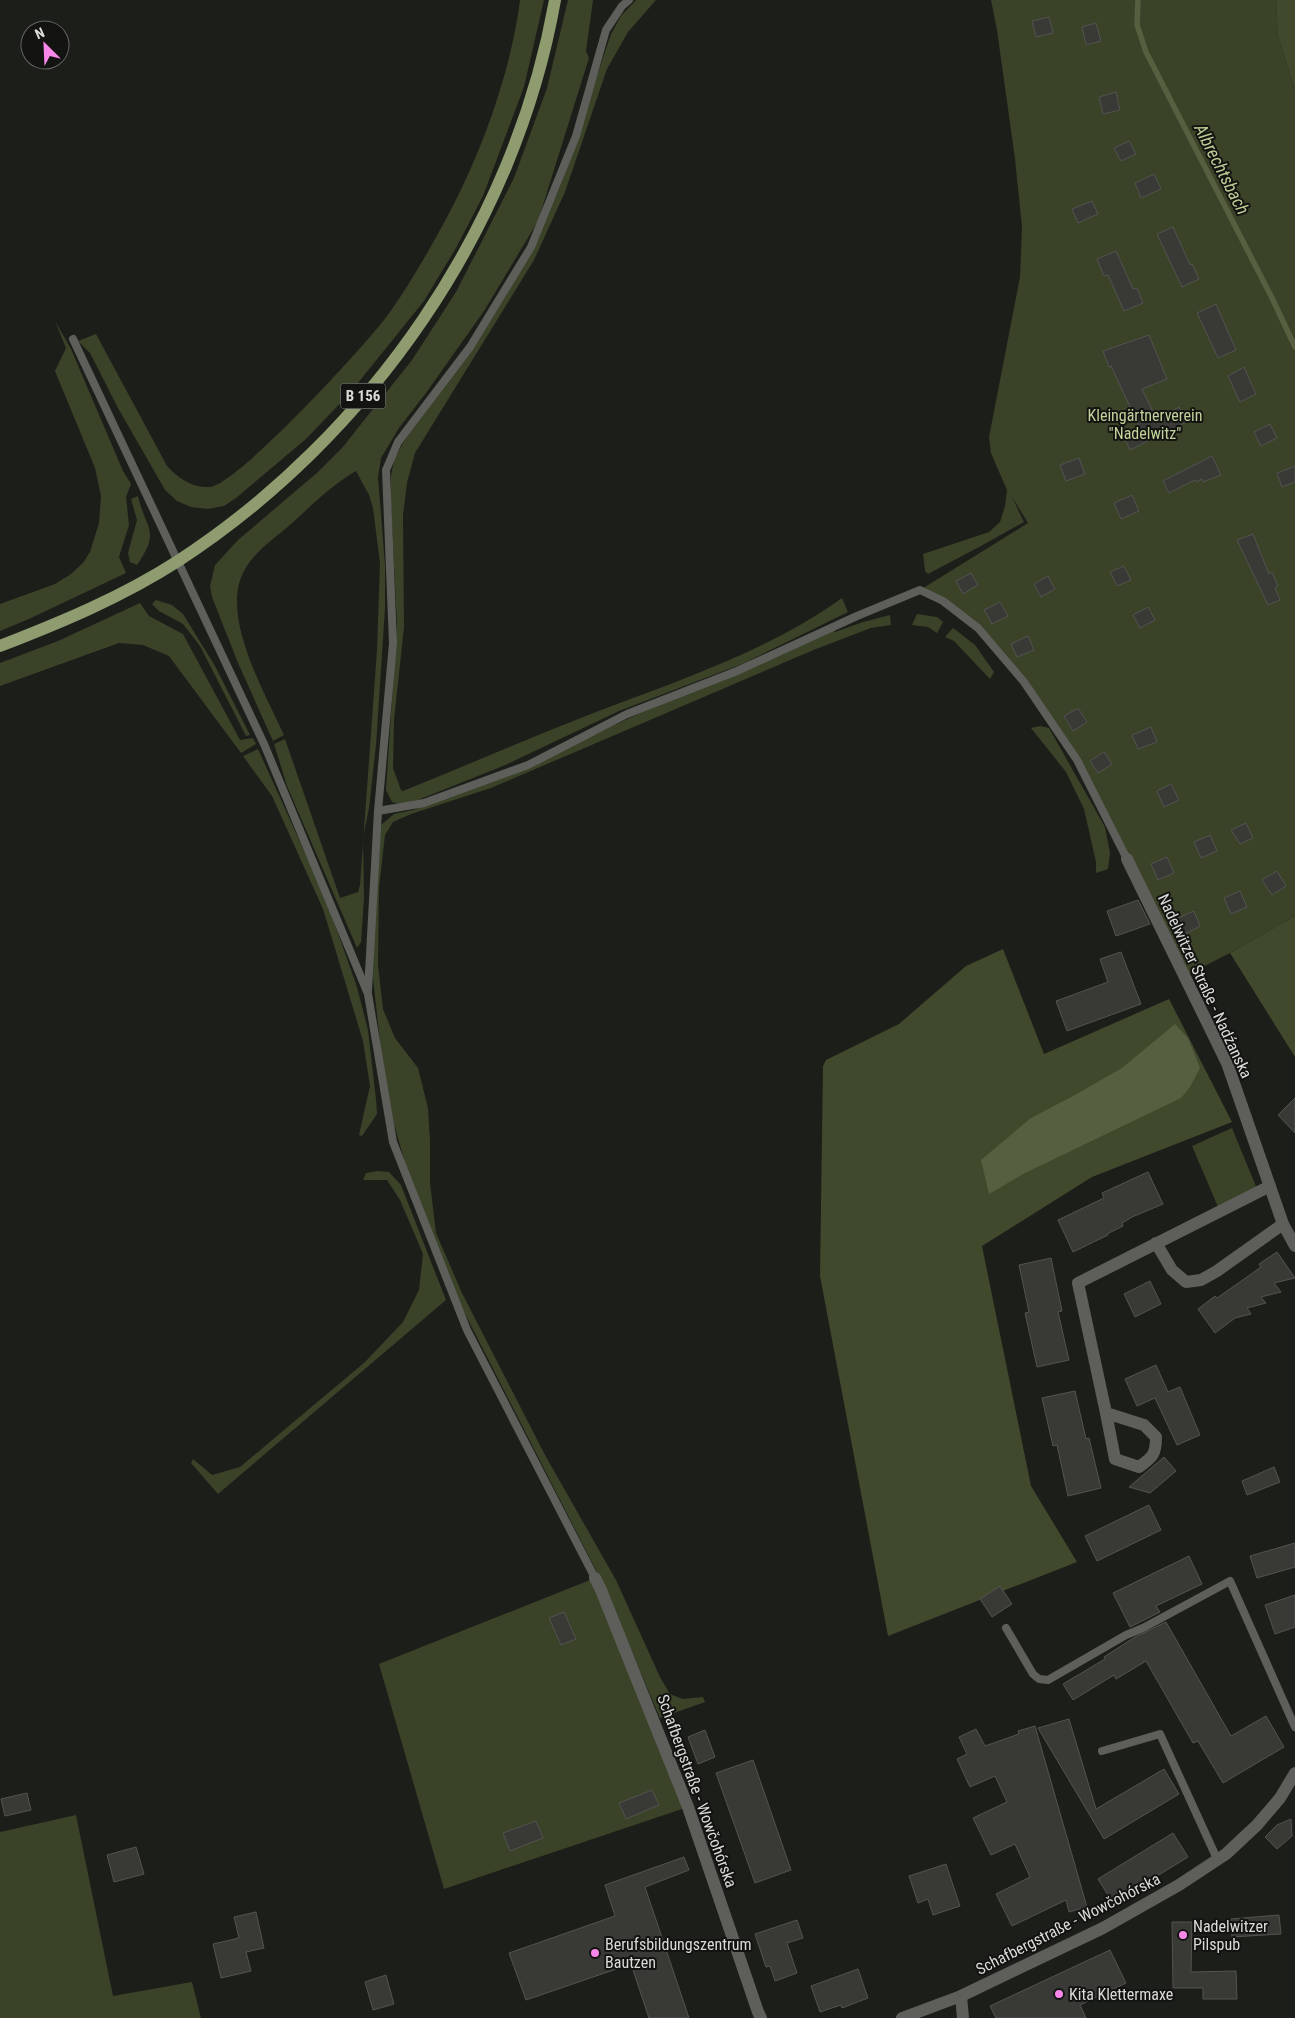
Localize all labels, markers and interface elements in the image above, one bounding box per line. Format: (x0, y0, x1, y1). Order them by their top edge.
north arrow (20, 20, 70, 70)
text: N (33, 24, 47, 42)
water label: Albrechtsbach (1190, 119, 1254, 218)
road number: B 156 (340, 384, 386, 408)
park label: Kleingärtnerverein "Nadelwitz" (1087, 406, 1203, 443)
street label: Nadelwitzer Straße - Nadźanska (1154, 891, 1256, 1081)
street label: Schafbergstraße - Wowčohórska (653, 1692, 741, 1890)
street label: Schafbergstraße - Wowčohórska (973, 1869, 1163, 1979)
place label: Nadelwitzer Pilspub (1193, 1917, 1268, 1954)
marker: Nadelwitzer Pilspub (1177, 1929, 1189, 1941)
place label: Berufsbildungszentrum Bautzen (605, 1935, 752, 1972)
marker: Berufsbildungszentrum Bautzen (589, 1947, 601, 1959)
place label: Kita Klettermaxe (1069, 1985, 1173, 2004)
marker: Kita Klettermaxe (1053, 1988, 1065, 2000)

